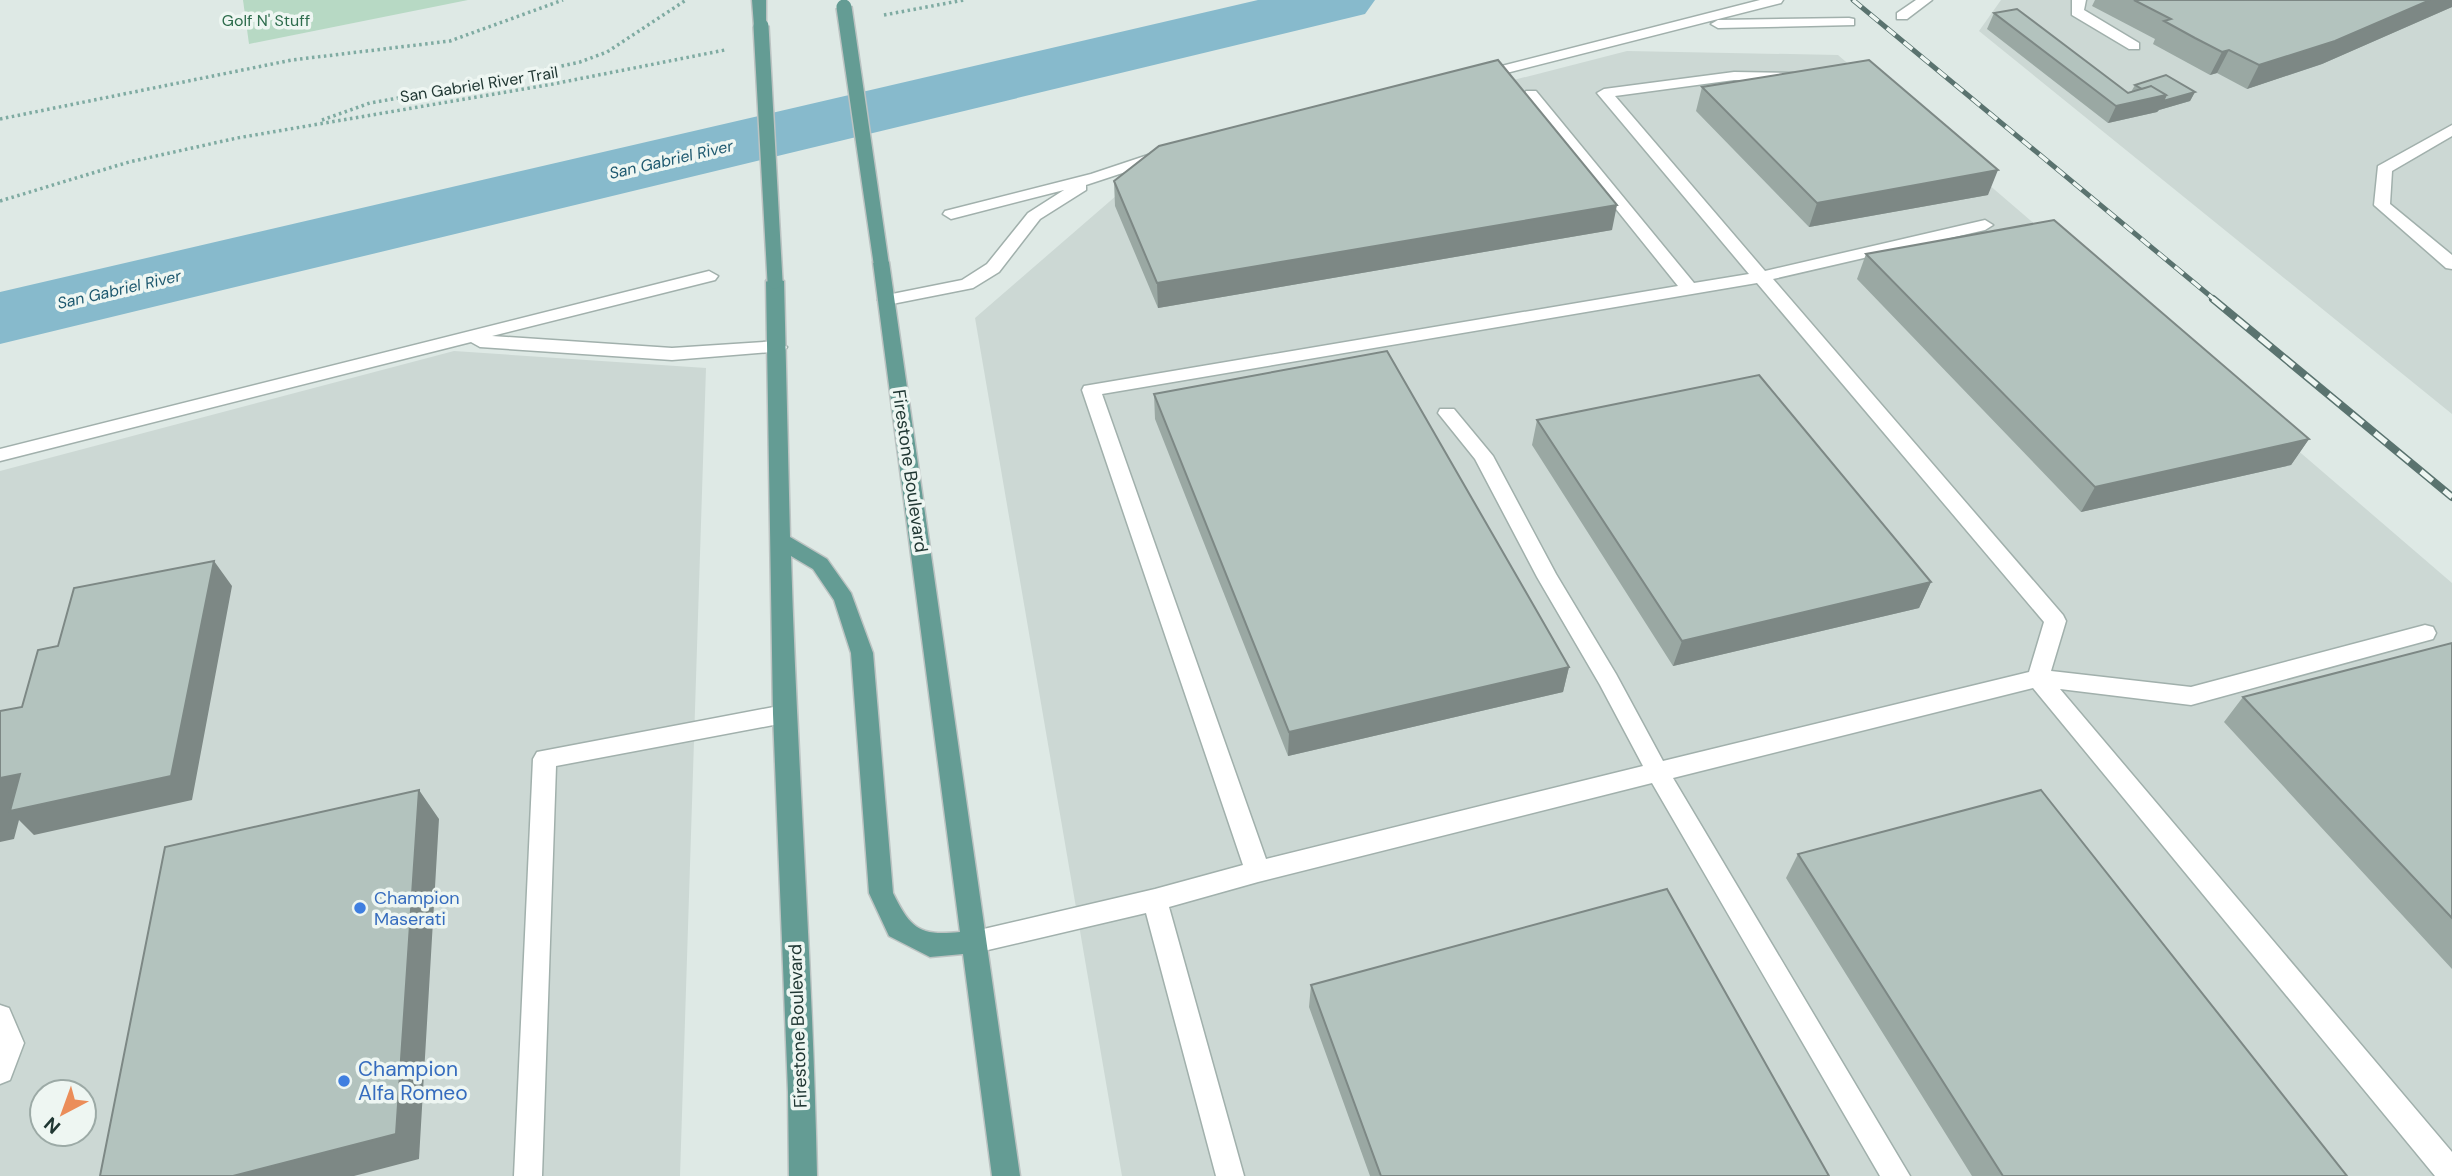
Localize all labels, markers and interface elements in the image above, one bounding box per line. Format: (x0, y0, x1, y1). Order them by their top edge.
park label: Golf N' Stuff (222, 10, 310, 31)
street label: San Gabriel River Trail (399, 62, 560, 107)
water label: San Gabriel River (607, 135, 736, 184)
water label: San Gabriel River (55, 265, 184, 314)
street label: Firestone Boulevard (887, 388, 933, 554)
place label: Champion Maserati (374, 886, 460, 931)
marker: Champion Maserati (352, 900, 368, 916)
street label: Firestone Boulevard (783, 944, 813, 1108)
place label: Champion Alfa Romeo (358, 1055, 468, 1107)
marker: Champion Alfa Romeo (336, 1073, 352, 1089)
north arrow (28, 1078, 98, 1148)
text: N (39, 1111, 66, 1139)

